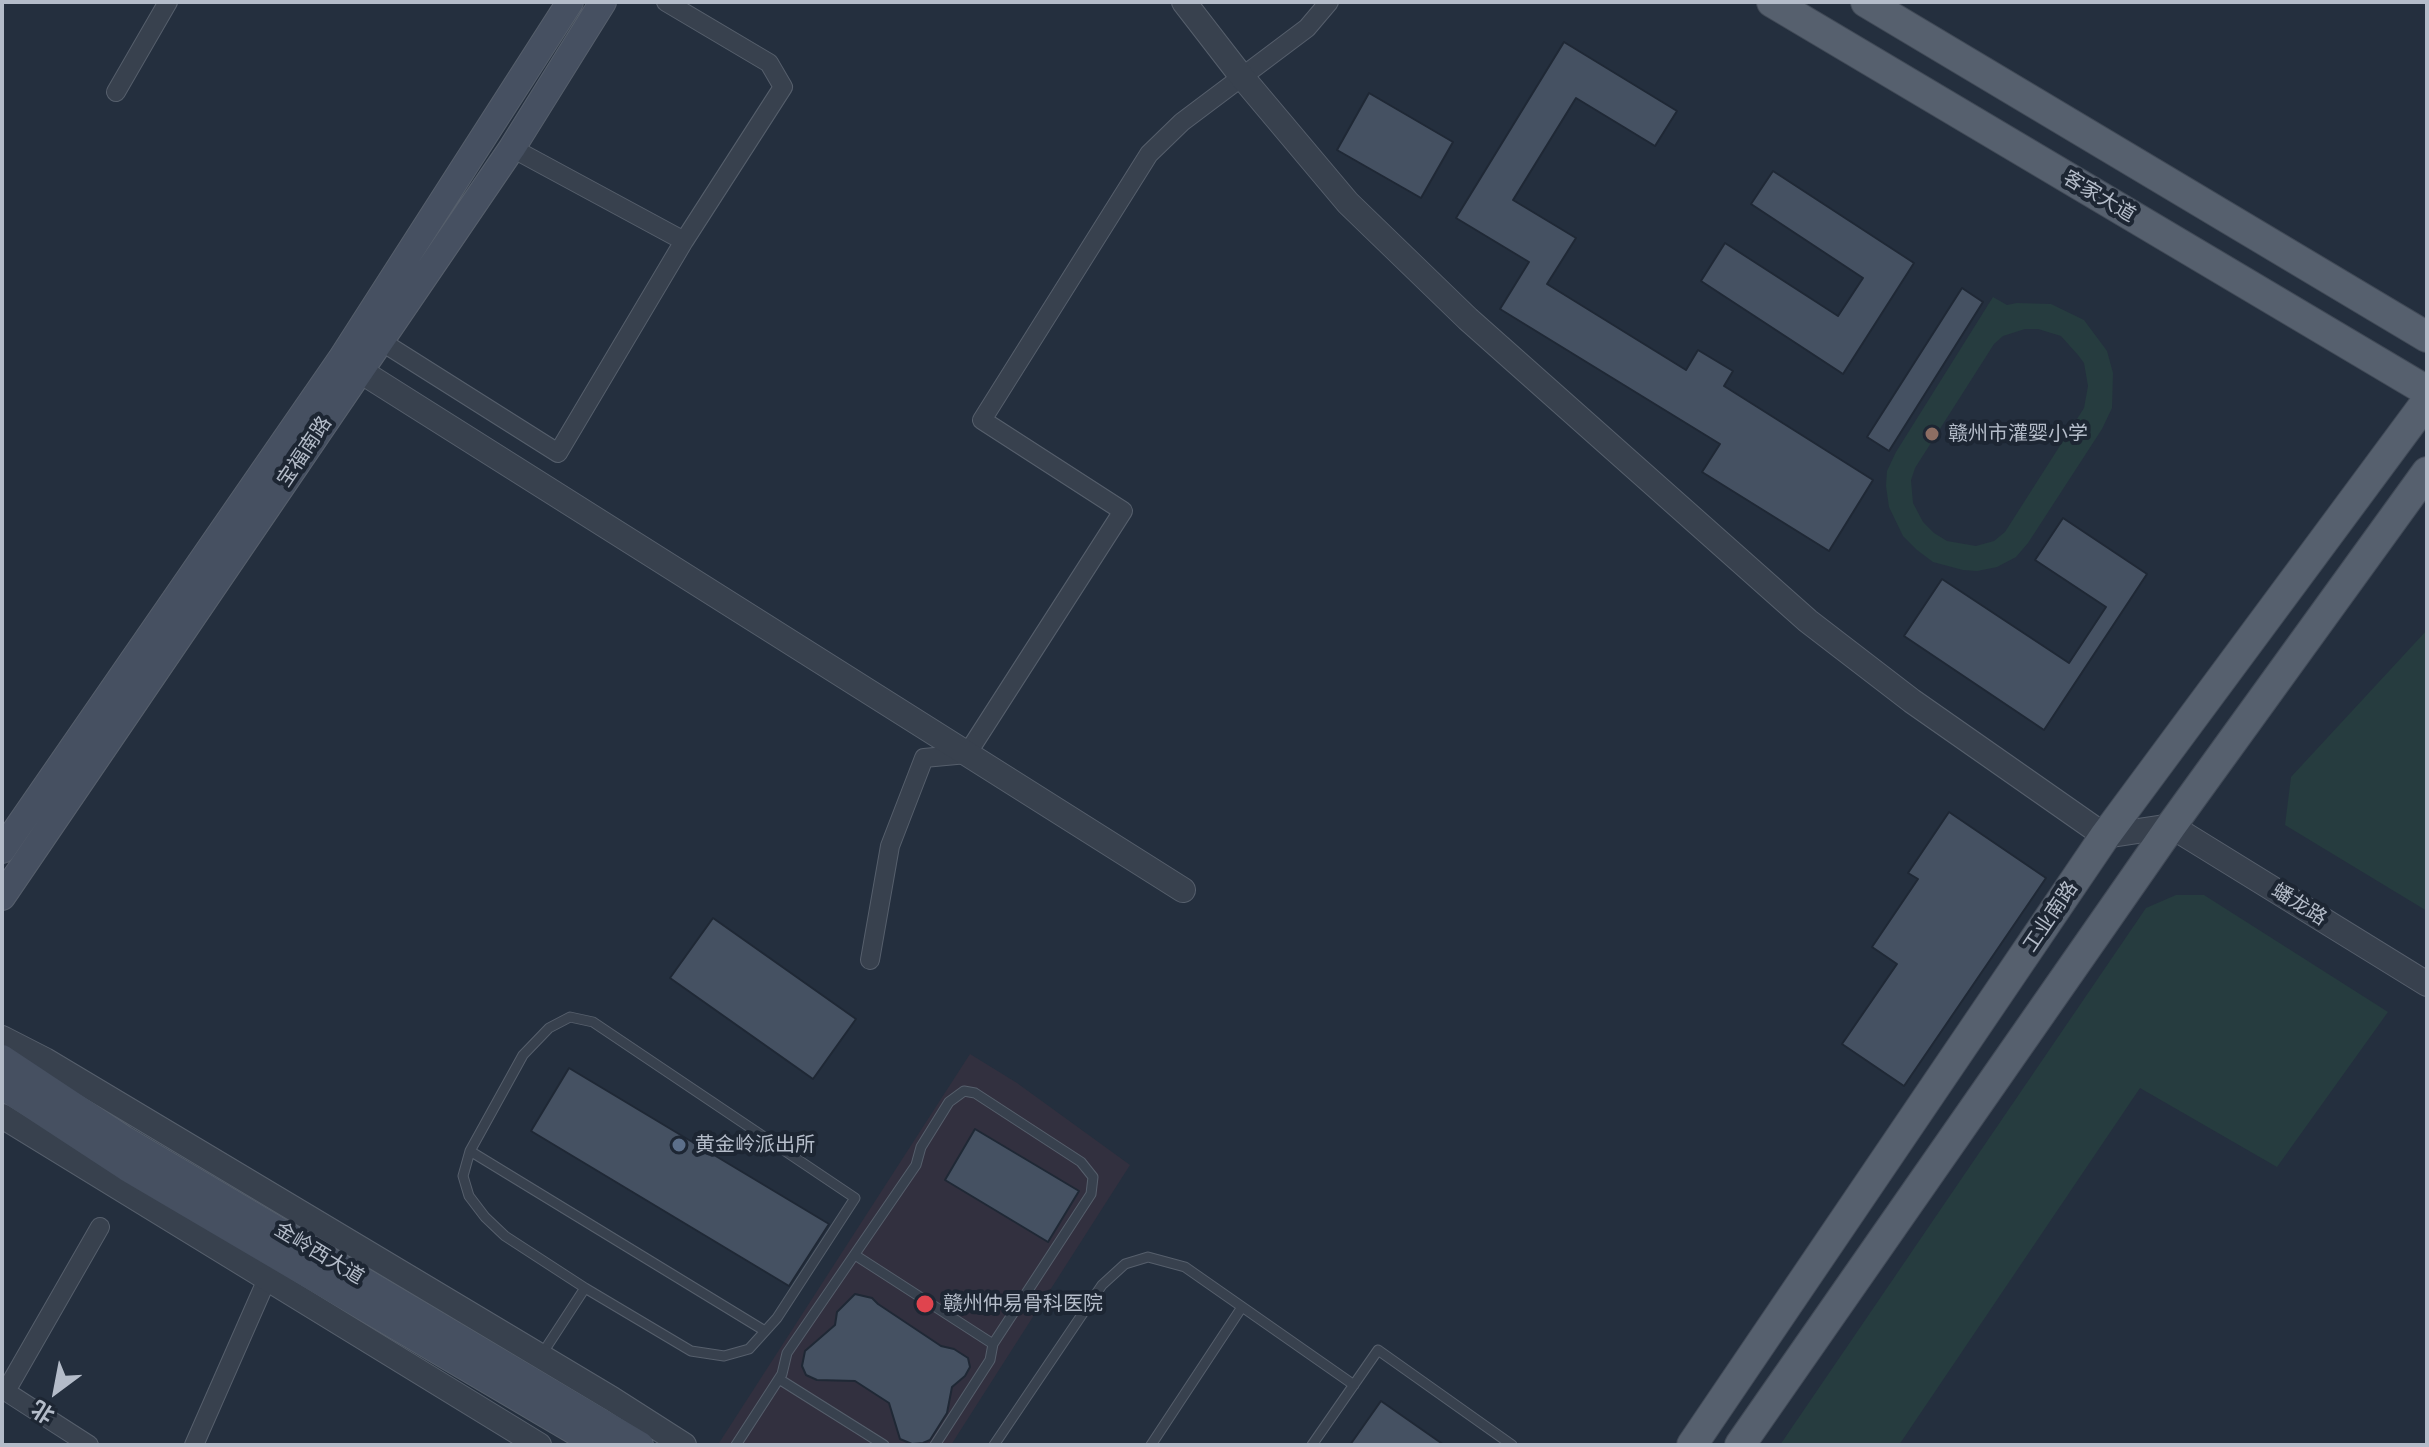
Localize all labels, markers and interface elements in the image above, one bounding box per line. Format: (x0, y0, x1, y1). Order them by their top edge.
street label: 客家大道 (2059, 166, 2139, 228)
street label: 宝福南路 (273, 412, 337, 492)
place label: 赣州市灌婴小学 (1948, 422, 2088, 446)
marker: 赣州市灌婴小学 (1923, 425, 1941, 443)
street label: 工业南路 (2019, 877, 2083, 957)
street label: 蟠龙路 (2267, 879, 2331, 931)
place label: 黄金岭派出所 (695, 1133, 815, 1157)
marker: 黄金岭派出所 (670, 1136, 688, 1154)
street label: 金岭西大道 (270, 1218, 368, 1290)
place label: 赣州仲易骨科医院 (943, 1292, 1103, 1316)
marker: 赣州仲易骨科医院 (914, 1293, 936, 1315)
north arrow (16, 1351, 96, 1431)
text: 北 (27, 1394, 60, 1429)

